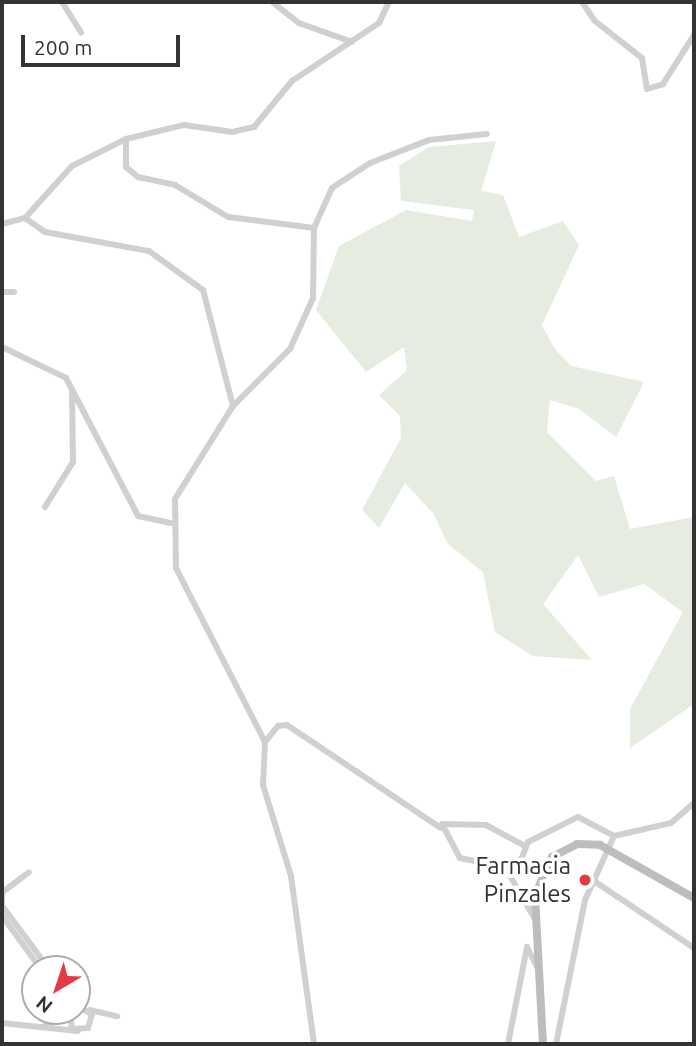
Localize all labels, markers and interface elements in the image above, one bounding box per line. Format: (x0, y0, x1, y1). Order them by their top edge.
scale bar (24, 21, 184, 65)
text: 200 m (34, 35, 92, 59)
place label: Farmacia Pinzales (475, 852, 571, 908)
marker: Farmacia Pinzales (577, 872, 593, 888)
north arrow (21, 955, 91, 1025)
text: N (32, 992, 56, 1018)

